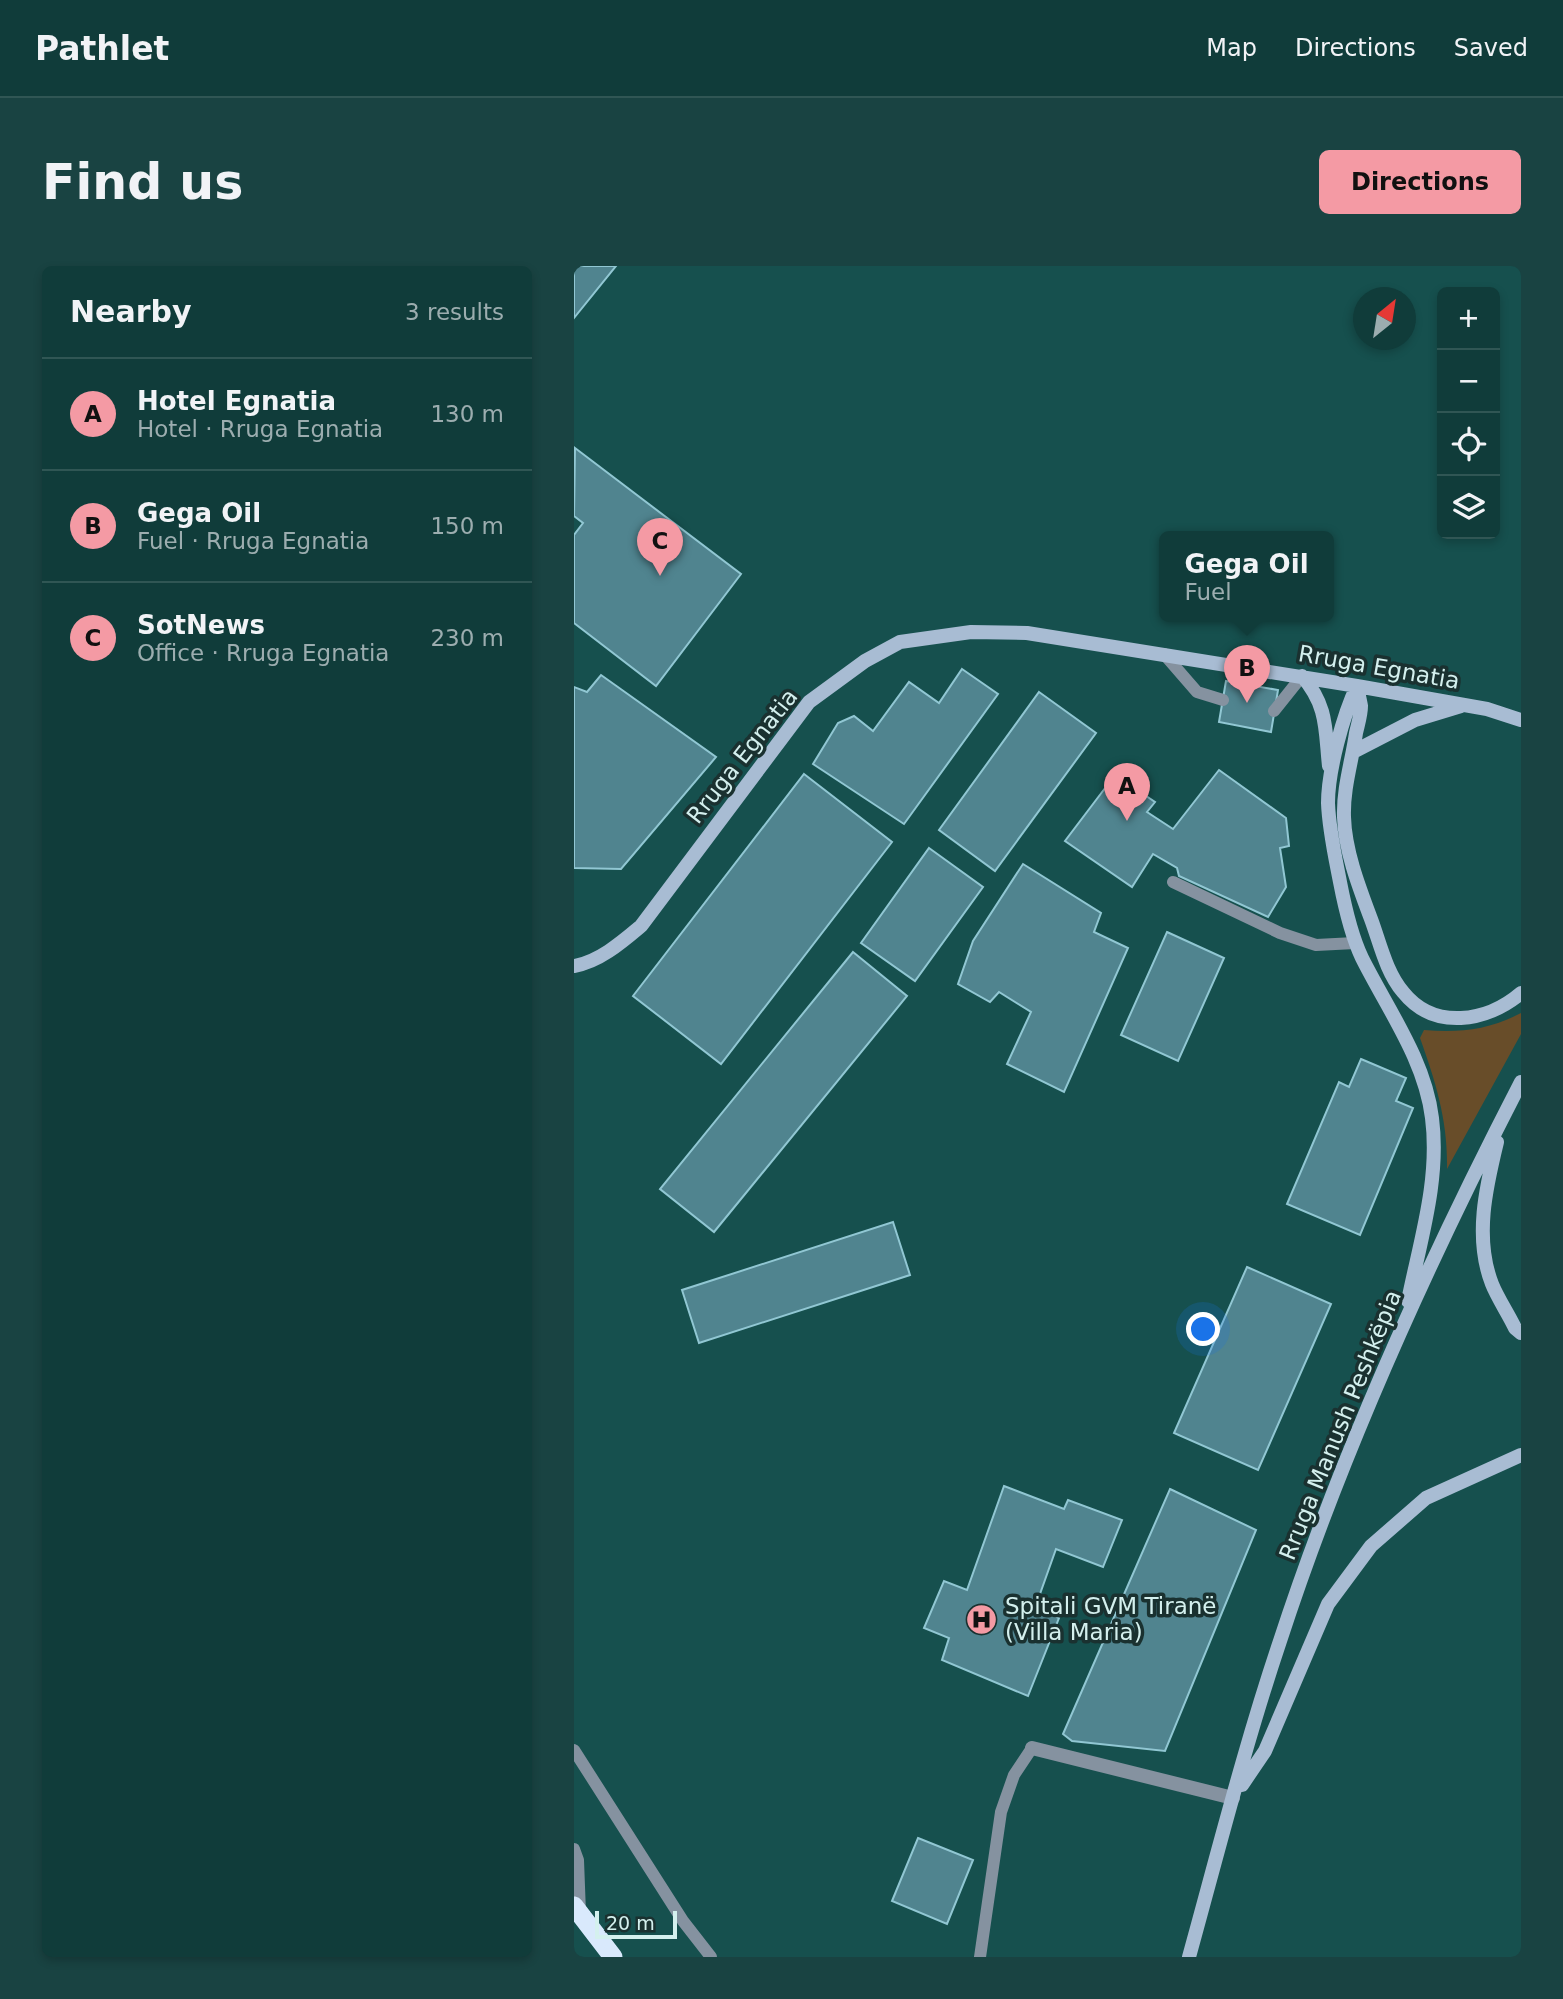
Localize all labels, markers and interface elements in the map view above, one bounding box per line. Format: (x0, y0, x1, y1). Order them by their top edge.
text: Pathlet (35, 29, 169, 68)
text: Map (1206, 34, 1257, 62)
text: Directions (1295, 34, 1416, 62)
text: Saved (1454, 34, 1528, 62)
button: Directions (1319, 150, 1521, 214)
text: Find us (42, 154, 243, 211)
north arrow (1353, 287, 1416, 350)
map controls (1437, 287, 1500, 539)
button: + (1437, 287, 1500, 350)
text: Nearby (70, 294, 192, 329)
text: 3 results (405, 299, 504, 325)
button: − (1437, 350, 1500, 413)
text: Hotel Egnatia (137, 386, 336, 416)
text: A (84, 401, 102, 427)
text: 130 m (430, 401, 504, 427)
button: locate (1437, 413, 1500, 476)
text: Hotel · Rruga Egnatia (137, 416, 383, 442)
button: layers (1437, 476, 1500, 539)
text: Gega Oil (137, 498, 261, 528)
text: B (84, 513, 102, 539)
text: 150 m (430, 513, 504, 539)
pin: C (637, 518, 683, 576)
text: Fuel · Rruga Egnatia (137, 528, 369, 554)
popup (1159, 531, 1334, 622)
text: Gega Oil (1184, 549, 1309, 579)
text: Fuel (1184, 579, 1232, 605)
text: SotNews (137, 610, 265, 640)
text: C (85, 625, 101, 651)
text: 230 m (430, 625, 504, 651)
text: Office · Rruga Egnatia (137, 640, 389, 666)
street label: Rruga Egnatia (1296, 640, 1462, 694)
pin: B (1224, 645, 1270, 703)
street label: Rruga Egnatia (681, 684, 803, 828)
pin: A (1104, 763, 1150, 821)
street label: Rruga Manush Peshkëpia (1274, 1286, 1406, 1564)
your location (1186, 1312, 1220, 1346)
place label: Spitali GVM Tiranë (Villa Maria) (1005, 1593, 1217, 1645)
hospital icon: Spitali GVM Tiranë (Villa Maria) (965, 1602, 999, 1636)
scale bar (595, 1908, 677, 1940)
text: 20 m (606, 1912, 655, 1934)

